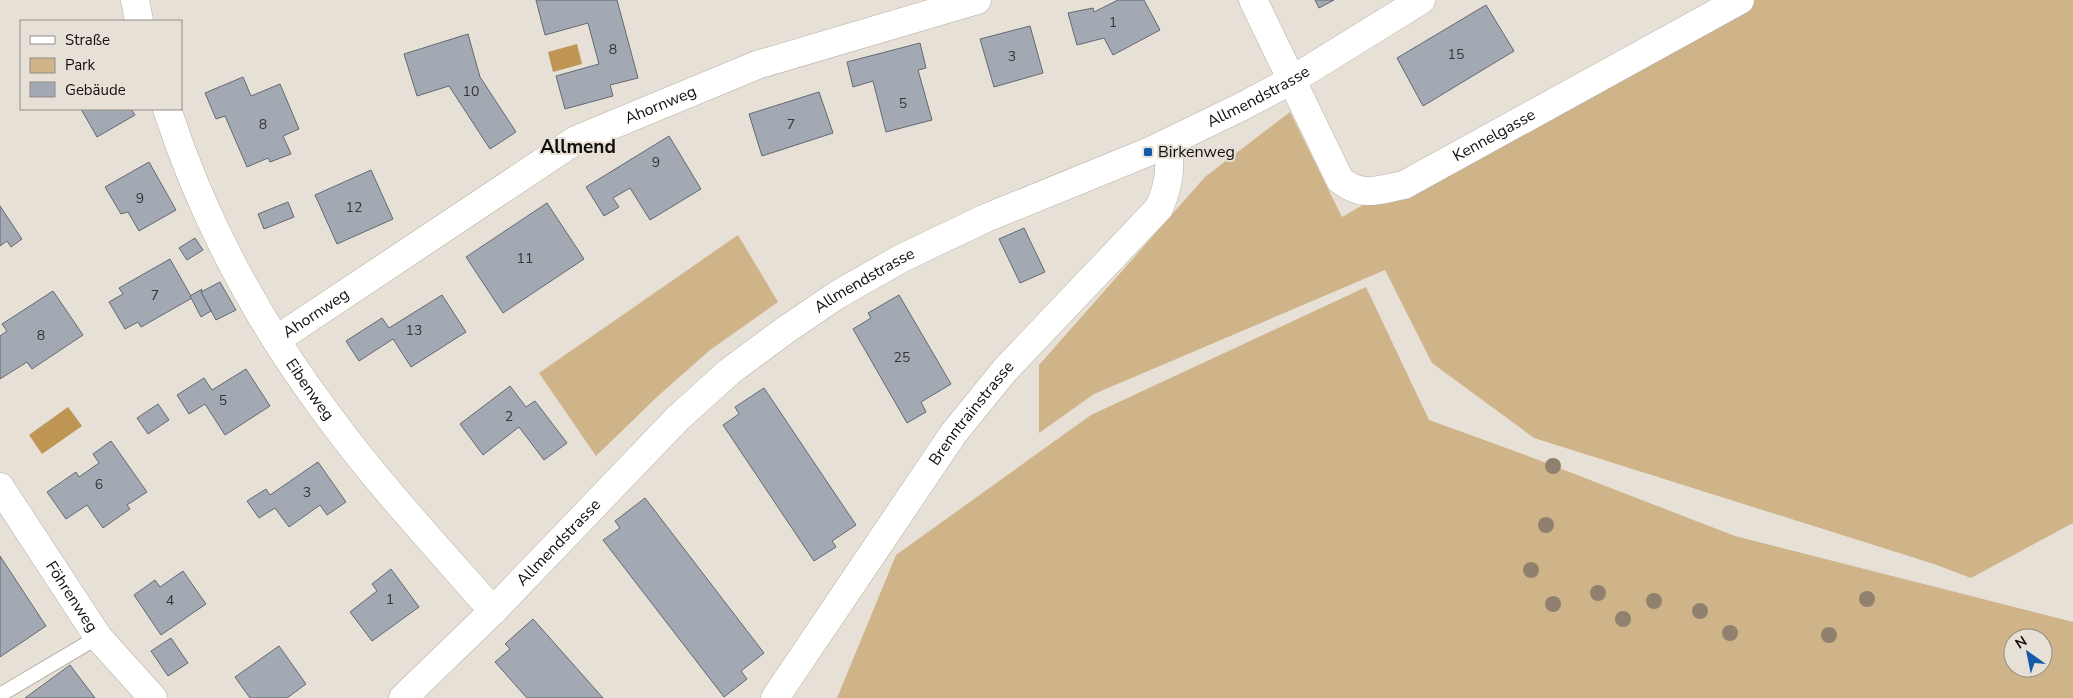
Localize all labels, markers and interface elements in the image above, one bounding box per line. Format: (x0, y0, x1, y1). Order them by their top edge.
house number: 1 (1109, 13, 1117, 32)
legend (20, 20, 182, 110)
text: Straße (65, 30, 110, 50)
house number: 8 (609, 40, 617, 59)
house number: 15 (1448, 45, 1464, 64)
house number: 3 (1008, 47, 1016, 66)
text: Park (65, 55, 95, 75)
street label: Allmendstrasse (1203, 61, 1314, 133)
text: Gebäude (65, 80, 126, 100)
street label: Ahornweg (621, 80, 700, 130)
house number: 10 (463, 82, 479, 101)
house number: 5 (899, 94, 907, 113)
street label: Kennelgasse (1449, 104, 1539, 167)
house number: 8 (259, 115, 267, 134)
house number: 7 (787, 115, 795, 134)
district label: Allmend (540, 134, 616, 160)
place label: Birkenweg (1158, 141, 1235, 163)
marker: Birkenweg (1142, 146, 1154, 158)
house number: 9 (652, 153, 660, 172)
house number: 9 (136, 189, 144, 208)
house number: 12 (346, 198, 362, 217)
street label: Allmendstrasse (810, 243, 918, 318)
house number: 11 (517, 249, 533, 268)
street label: Ahornweg (278, 283, 354, 344)
house number: 7 (151, 286, 159, 305)
house number: 13 (406, 321, 422, 340)
house number: 8 (37, 326, 45, 345)
house number: 25 (894, 348, 910, 367)
street label: Eibenweg (280, 354, 339, 425)
street label: Brenntrainstrasse (924, 356, 1019, 470)
house number: 5 (219, 391, 227, 410)
house number: 2 (505, 407, 513, 426)
house number: 6 (95, 475, 103, 494)
house number: 3 (303, 483, 311, 502)
street label: Allmendstrasse (512, 494, 606, 591)
street label: Föhrenweg (40, 557, 103, 637)
house number: 1 (386, 590, 394, 609)
house number: 4 (166, 591, 174, 610)
north arrow (2003, 628, 2053, 678)
text: N (2012, 632, 2031, 653)

